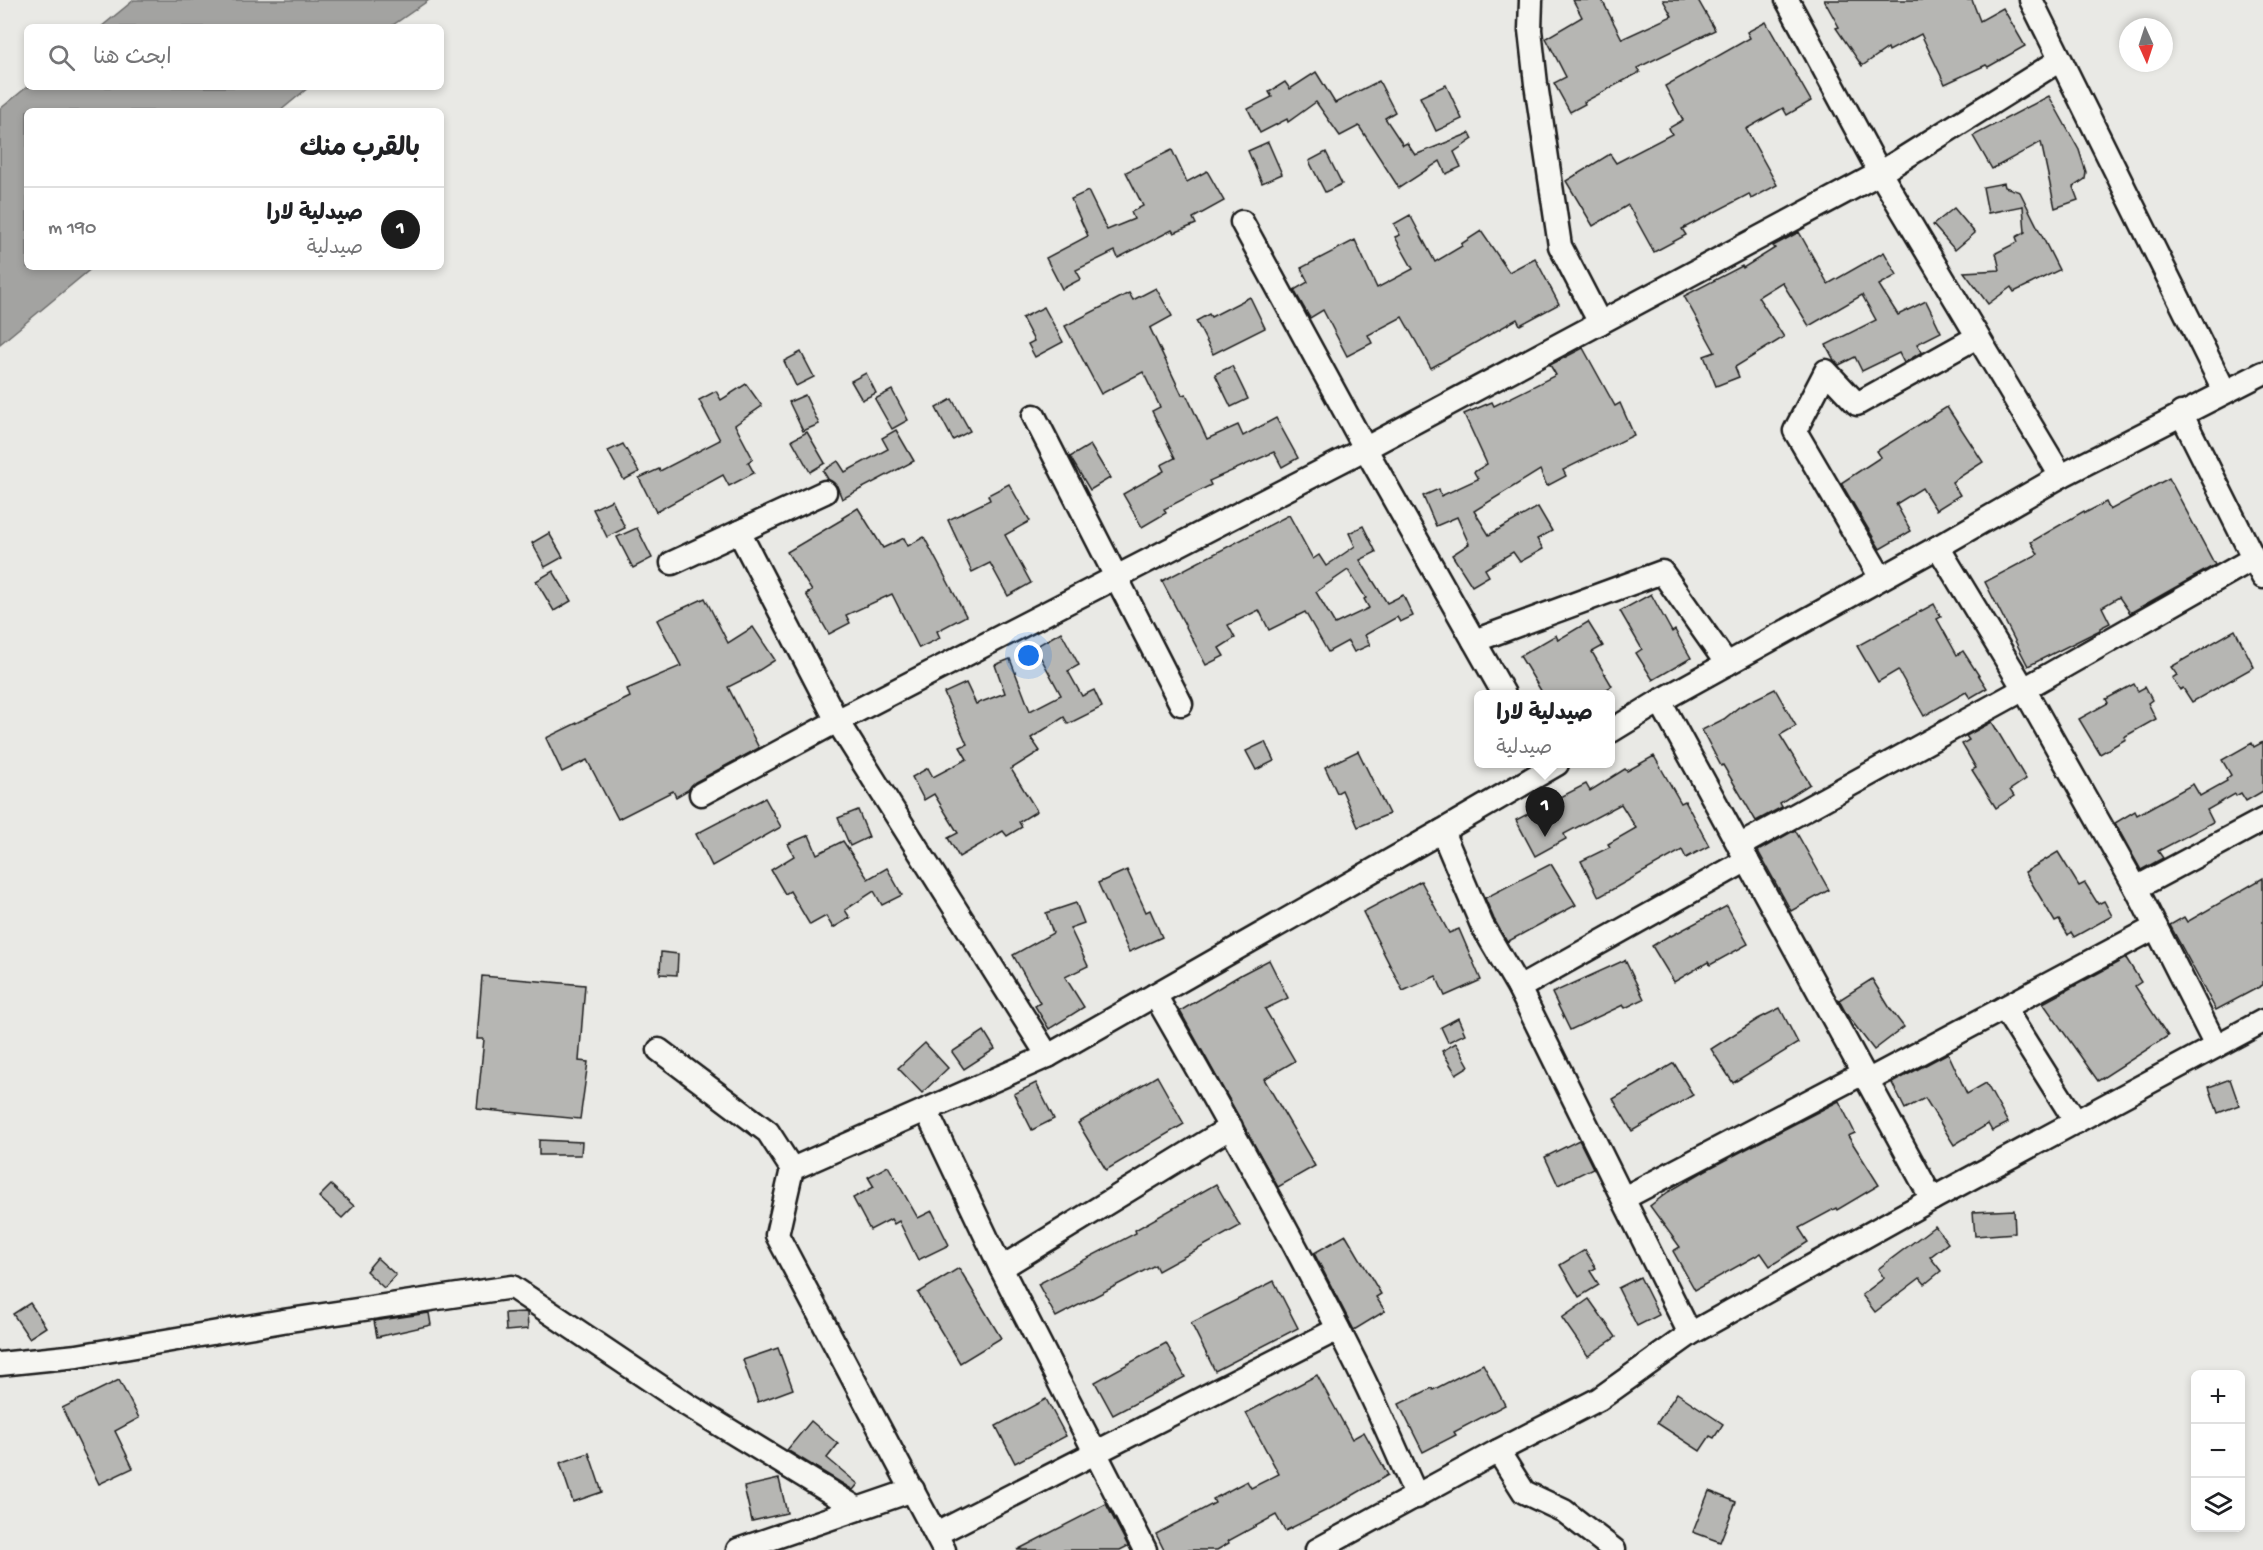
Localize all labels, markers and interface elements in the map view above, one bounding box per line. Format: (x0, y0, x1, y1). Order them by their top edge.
north arrow (2119, 18, 2173, 72)
search box (24, 24, 444, 90)
icon: search (45, 41, 78, 74)
text: ابحث هنا (93, 46, 172, 72)
text: بالقرب منك (300, 135, 420, 166)
text: صيدلية لارا (266, 202, 363, 228)
text: 190 m (48, 218, 96, 241)
text: 1 (396, 218, 405, 241)
text: صيدلية (307, 238, 363, 261)
your location (1014, 641, 1043, 670)
popup (1474, 690, 1615, 768)
text: صيدلية لارا (1496, 702, 1593, 728)
text: صيدلية (1496, 738, 1552, 761)
pin: 1 (1526, 788, 1564, 837)
map controls (2191, 1370, 2245, 1532)
button: + (2191, 1370, 2245, 1424)
button: − (2191, 1424, 2245, 1478)
button: layers (2191, 1478, 2245, 1532)

